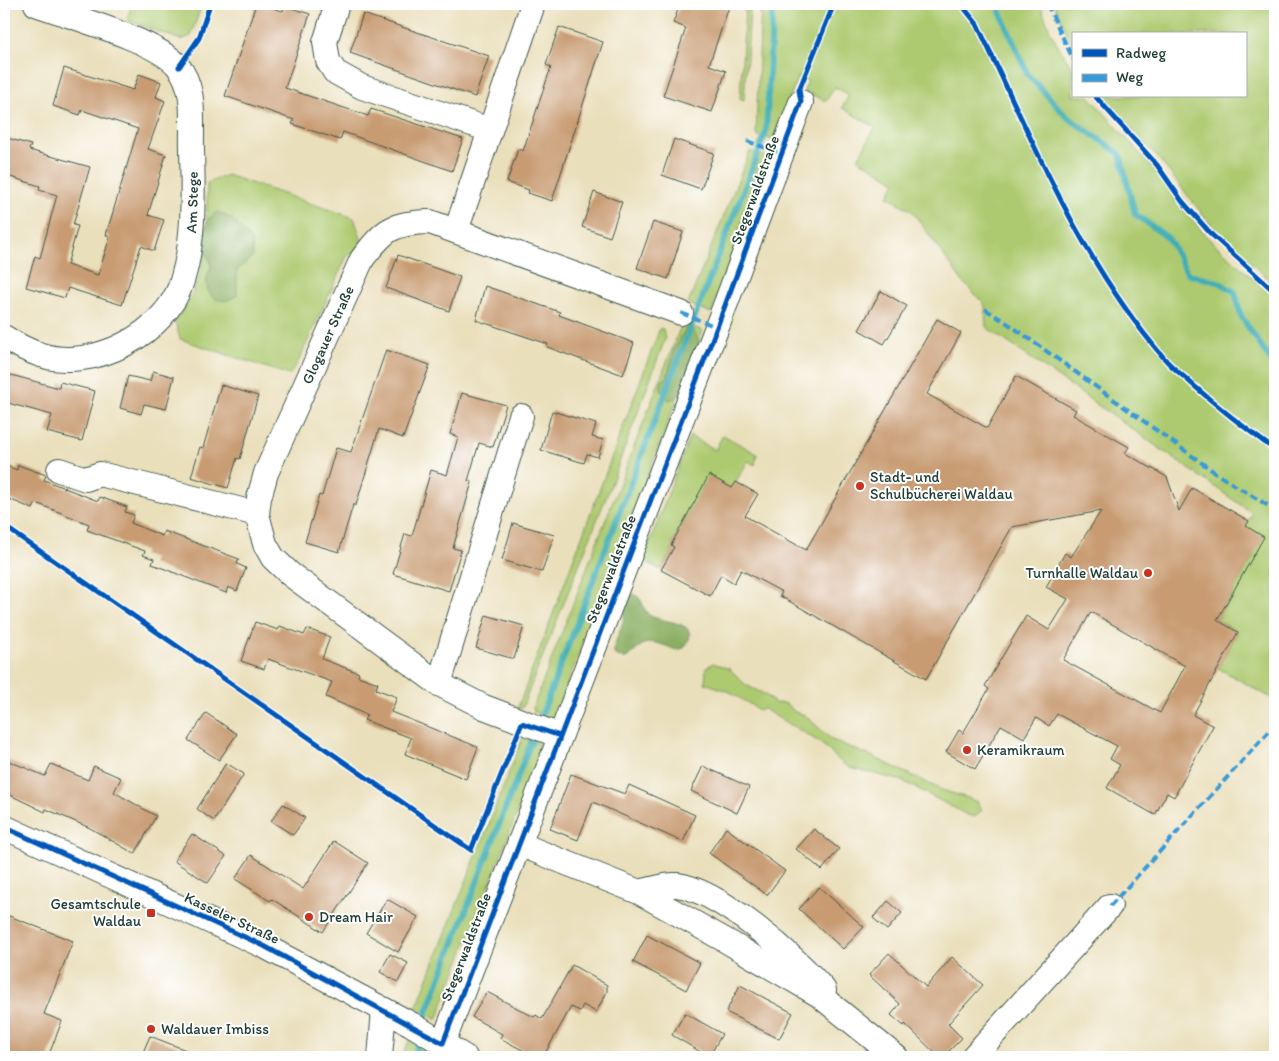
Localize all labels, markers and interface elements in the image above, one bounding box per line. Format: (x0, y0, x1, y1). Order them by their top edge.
legend (1072, 32, 1246, 98)
text: Radweg (1116, 44, 1166, 62)
text: Weg (1116, 68, 1143, 86)
street label: Stegerwaldstraße (727, 133, 783, 247)
street label: Am Stege (182, 171, 202, 234)
street label: Glogauer Straße (298, 283, 358, 387)
place label: Stadt- und Schulbücherei Waldau (870, 468, 1013, 503)
marker: Stadt- und Schulbücherei Waldau (854, 480, 866, 492)
street label: Stegerwaldstraße (582, 512, 640, 626)
place label: Turnhalle Waldau (1026, 564, 1139, 582)
marker: Turnhalle Waldau (1142, 567, 1154, 579)
place label: Keramikraum (977, 741, 1065, 759)
marker: Keramikraum (961, 744, 973, 756)
street label: Kasseler Straße (182, 888, 282, 948)
street label: Stegerwaldstraße (437, 890, 495, 1004)
place label: Gesamtschule Waldau (51, 895, 142, 930)
marker: Gesamtschule Waldau (145, 907, 157, 919)
place label: Dream Hair (319, 908, 393, 926)
marker: Dream Hair (303, 911, 315, 923)
place label: Waldauer Imbiss (161, 1020, 269, 1038)
marker: Waldauer Imbiss (145, 1023, 157, 1035)

